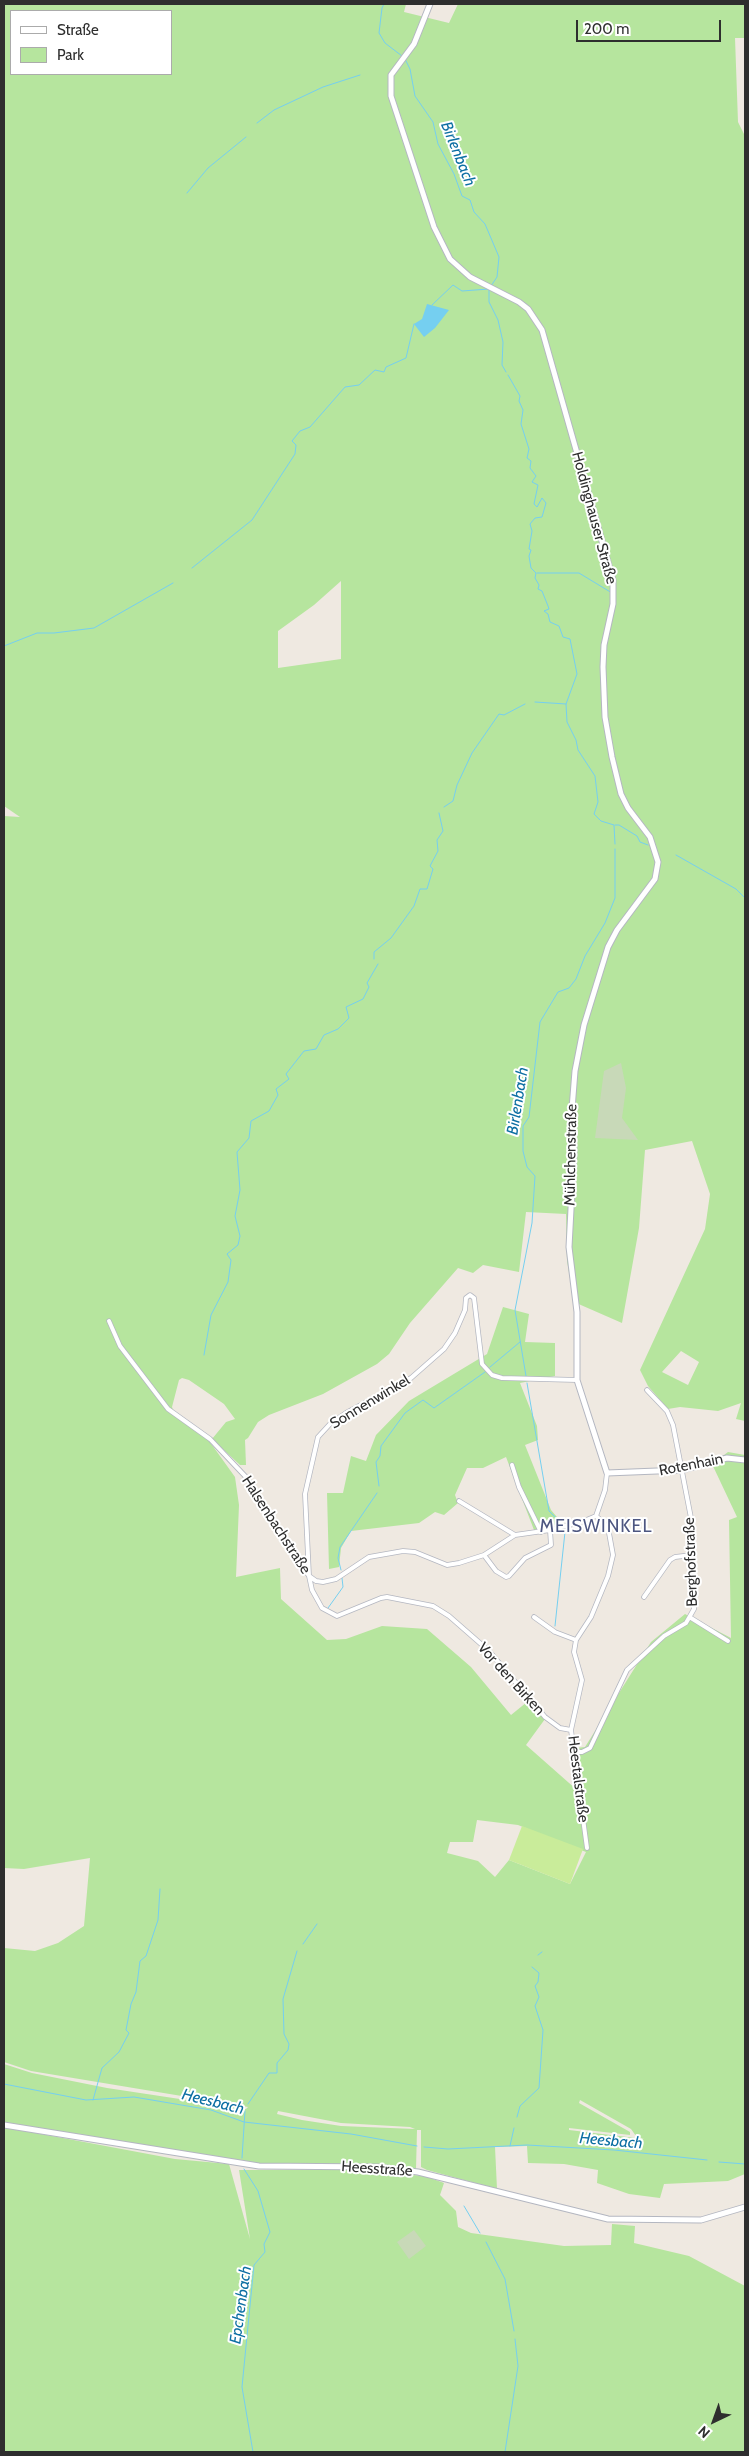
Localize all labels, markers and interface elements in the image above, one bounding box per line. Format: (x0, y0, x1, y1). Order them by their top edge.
legend (10, 10, 172, 75)
scale bar (579, 10, 724, 42)
text: 200 m (584, 20, 629, 38)
text: Straße (57, 21, 99, 39)
text: Park (57, 46, 84, 64)
water label: Birlenbach (436, 119, 480, 189)
street label: Holdinghauser Straße (568, 450, 620, 586)
water label: Birlenbach (503, 1066, 533, 1136)
street label: Mühlchenstraße (561, 1104, 581, 1206)
street label: Sonnenwinkel (327, 1371, 413, 1433)
street label: Rotenhain (657, 1450, 725, 1480)
street label: Halsenbachstraße (238, 1473, 314, 1577)
district label: MEISWINKEL (538, 1516, 654, 1538)
street label: Berghofstraße (680, 1517, 702, 1607)
street label: Vor den Birken (474, 1639, 548, 1719)
street label: Heestalstraße (564, 1735, 592, 1823)
water label: Heesbach (180, 2085, 246, 2119)
water label: Heesbach (579, 2129, 643, 2153)
street label: Heesstraße (341, 2158, 413, 2180)
water label: Epchenbach (226, 2265, 256, 2345)
north arrow (689, 2396, 739, 2446)
text: N (694, 2422, 714, 2442)

